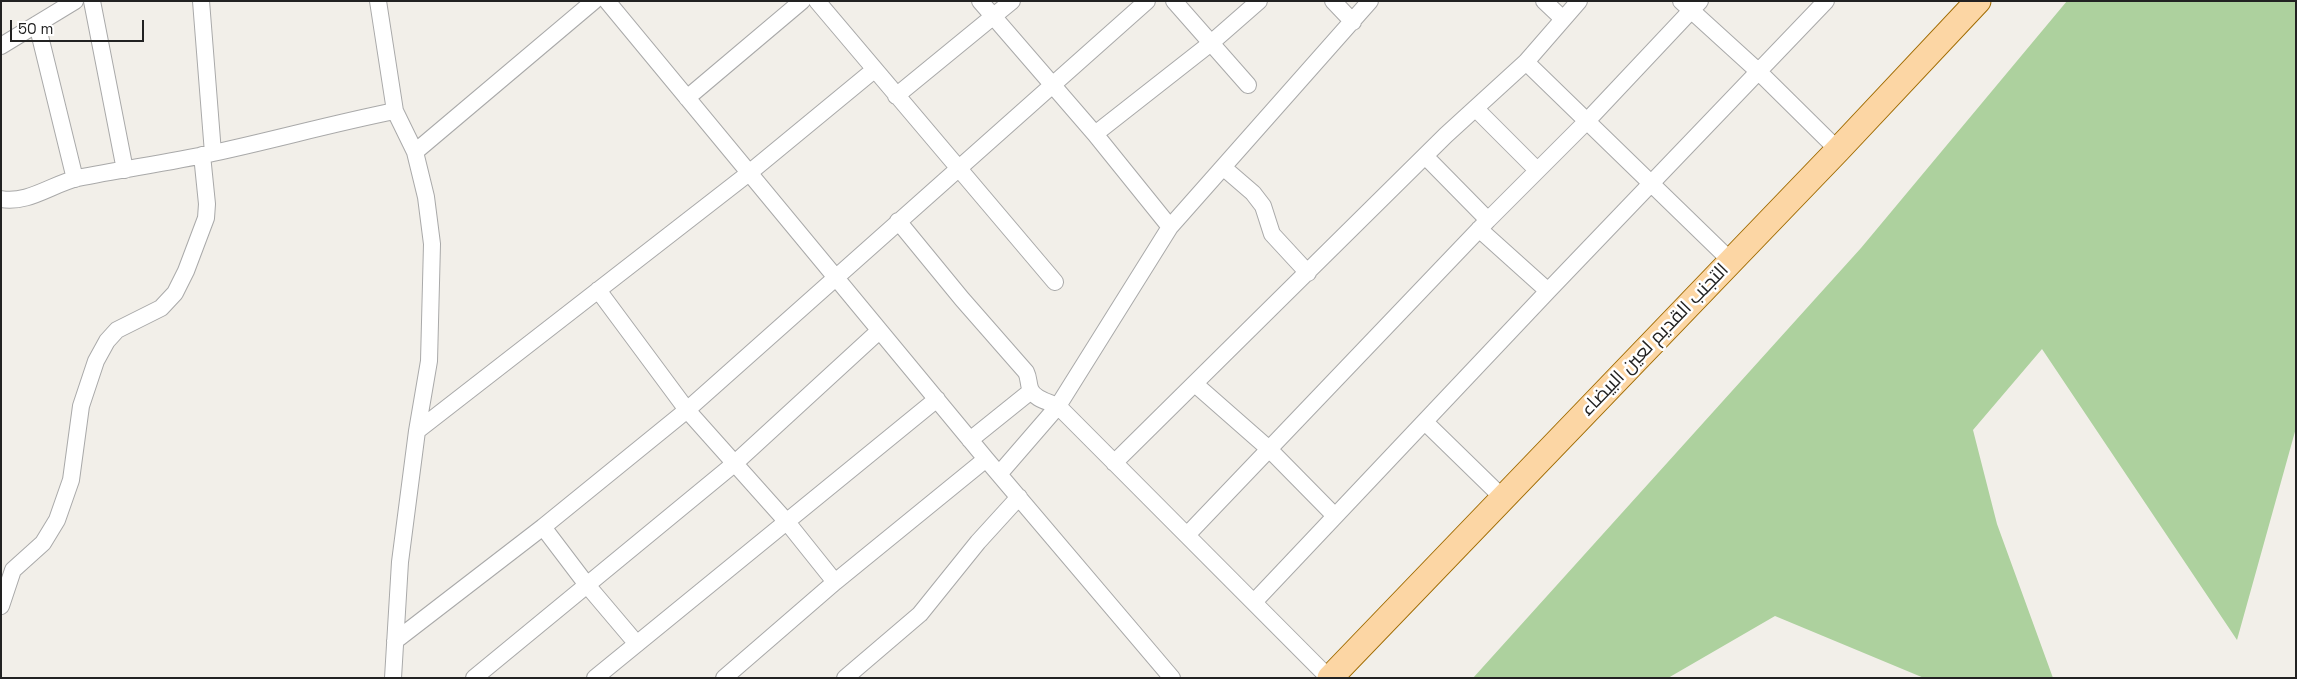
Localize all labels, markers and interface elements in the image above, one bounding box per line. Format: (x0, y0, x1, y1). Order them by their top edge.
scale bar (12, 10, 146, 42)
text: 50 m (18, 19, 53, 38)
street label: التجنب القديم لعين البيضاء (1576, 259, 1734, 421)

